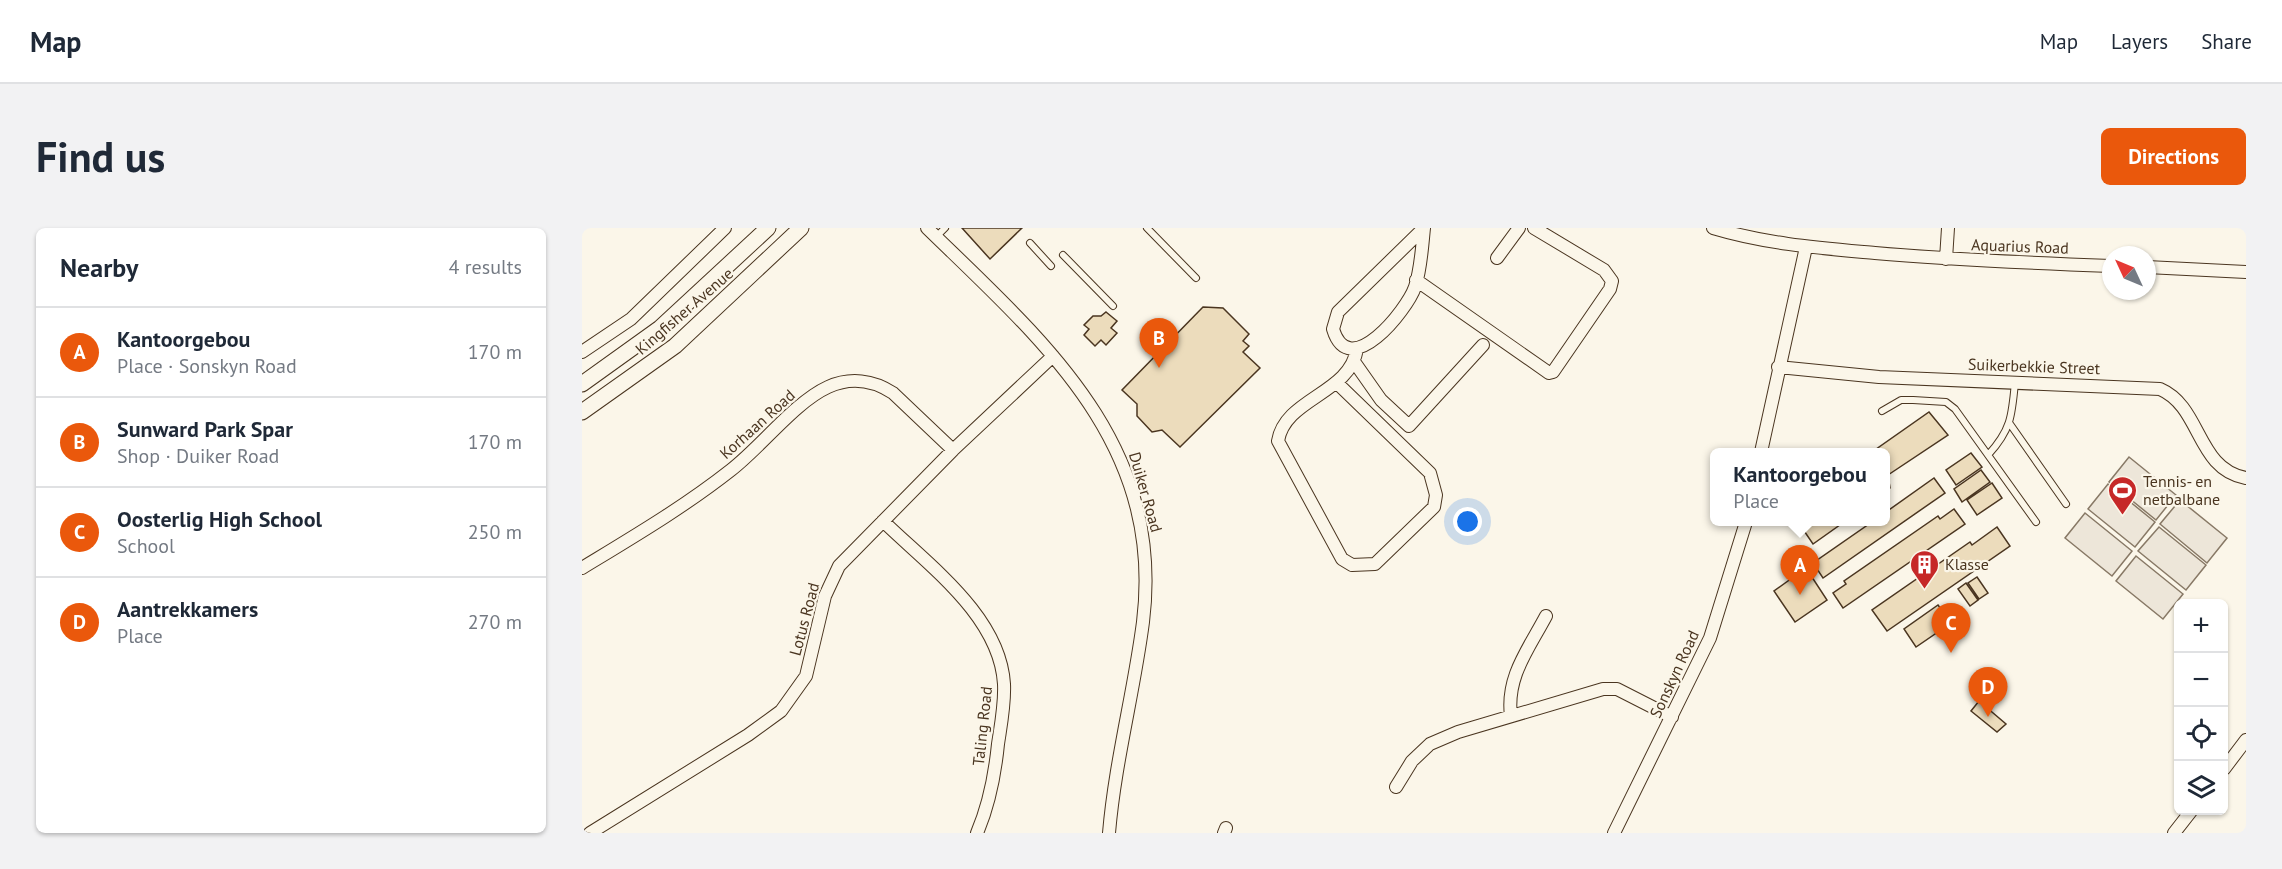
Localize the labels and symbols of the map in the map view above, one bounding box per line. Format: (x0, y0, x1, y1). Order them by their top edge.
street label: Aquarius Road (1971, 234, 2069, 258)
north arrow (2102, 246, 2156, 300)
street label: Kingfisher Avenue (631, 263, 737, 359)
pin: B (1140, 318, 1178, 368)
street label: Suikerbekkie Street (1968, 354, 2101, 378)
street label: Korhaan Road (715, 385, 799, 463)
street label: Duiker Road (1125, 450, 1167, 534)
place label: Tennis- en netbalbane (2143, 471, 2220, 509)
sports icon: Tennis- en netbalbane (2106, 474, 2138, 516)
your location (1453, 507, 1482, 536)
pin: A (1780, 546, 1820, 595)
building icon: Klasse (1908, 548, 1940, 590)
place label: Klasse (1945, 554, 1989, 574)
street label: Lotus Road (785, 580, 823, 658)
pin: C (1932, 604, 1970, 653)
street label: Sonskyn Road (1645, 627, 1703, 721)
pin: D (1968, 668, 2008, 717)
street label: Taling Road (968, 685, 996, 767)

